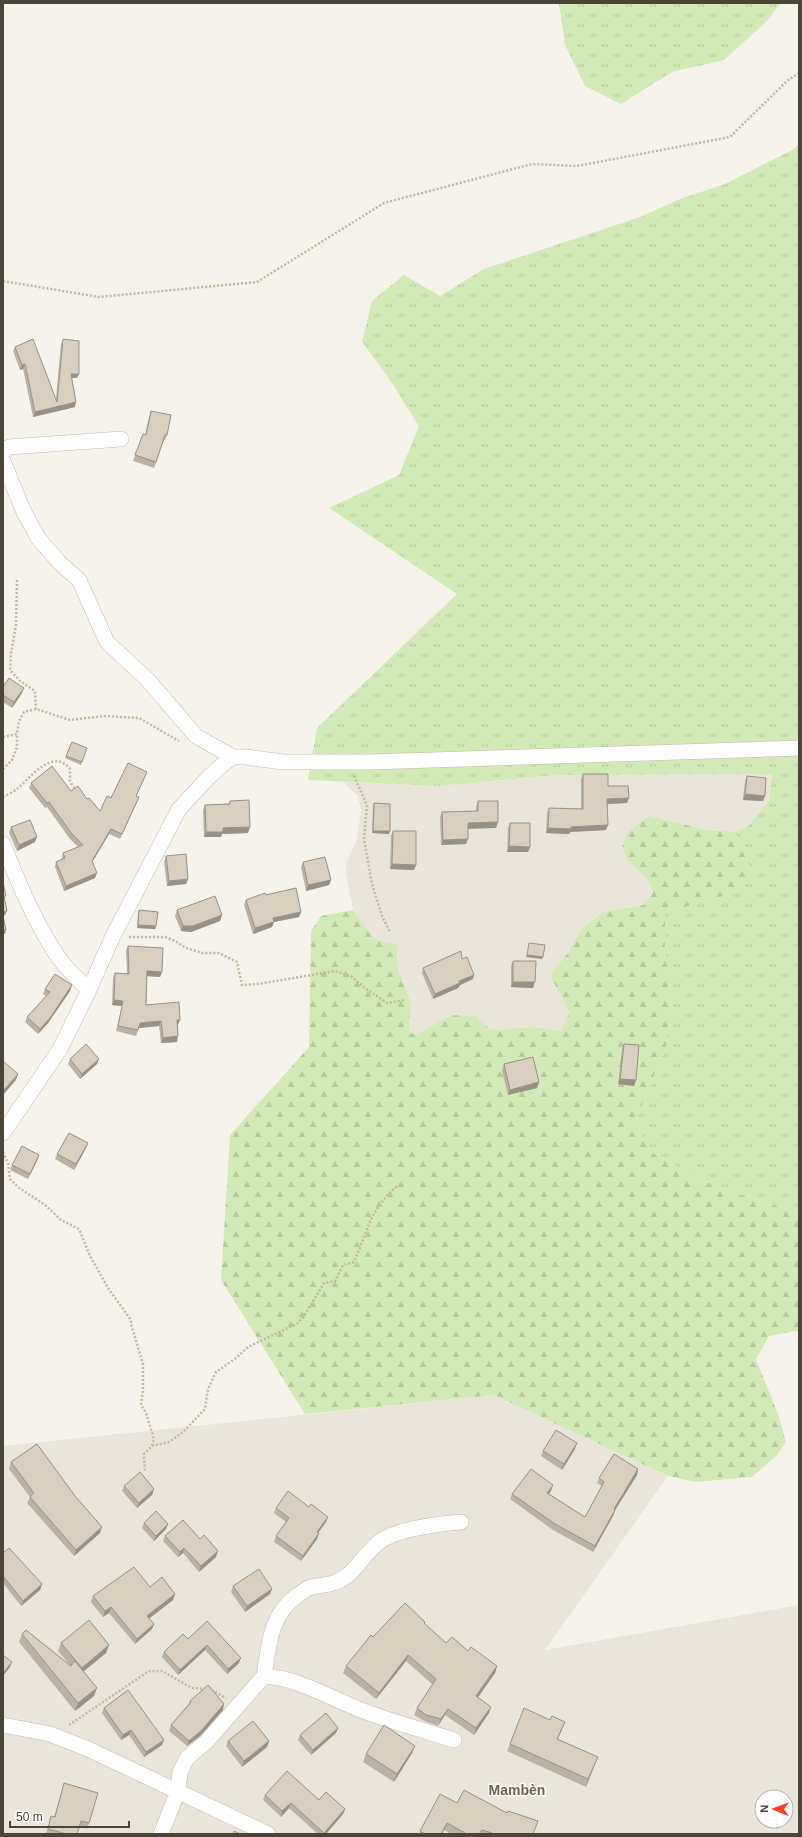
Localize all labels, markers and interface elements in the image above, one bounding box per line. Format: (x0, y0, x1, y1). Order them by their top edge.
district label: Mambèn (489, 1782, 545, 1798)
north arrow (754, 1789, 794, 1829)
scale bar (10, 1803, 129, 1829)
text: N (758, 1805, 770, 1813)
text: 50 m (16, 1810, 43, 1824)

